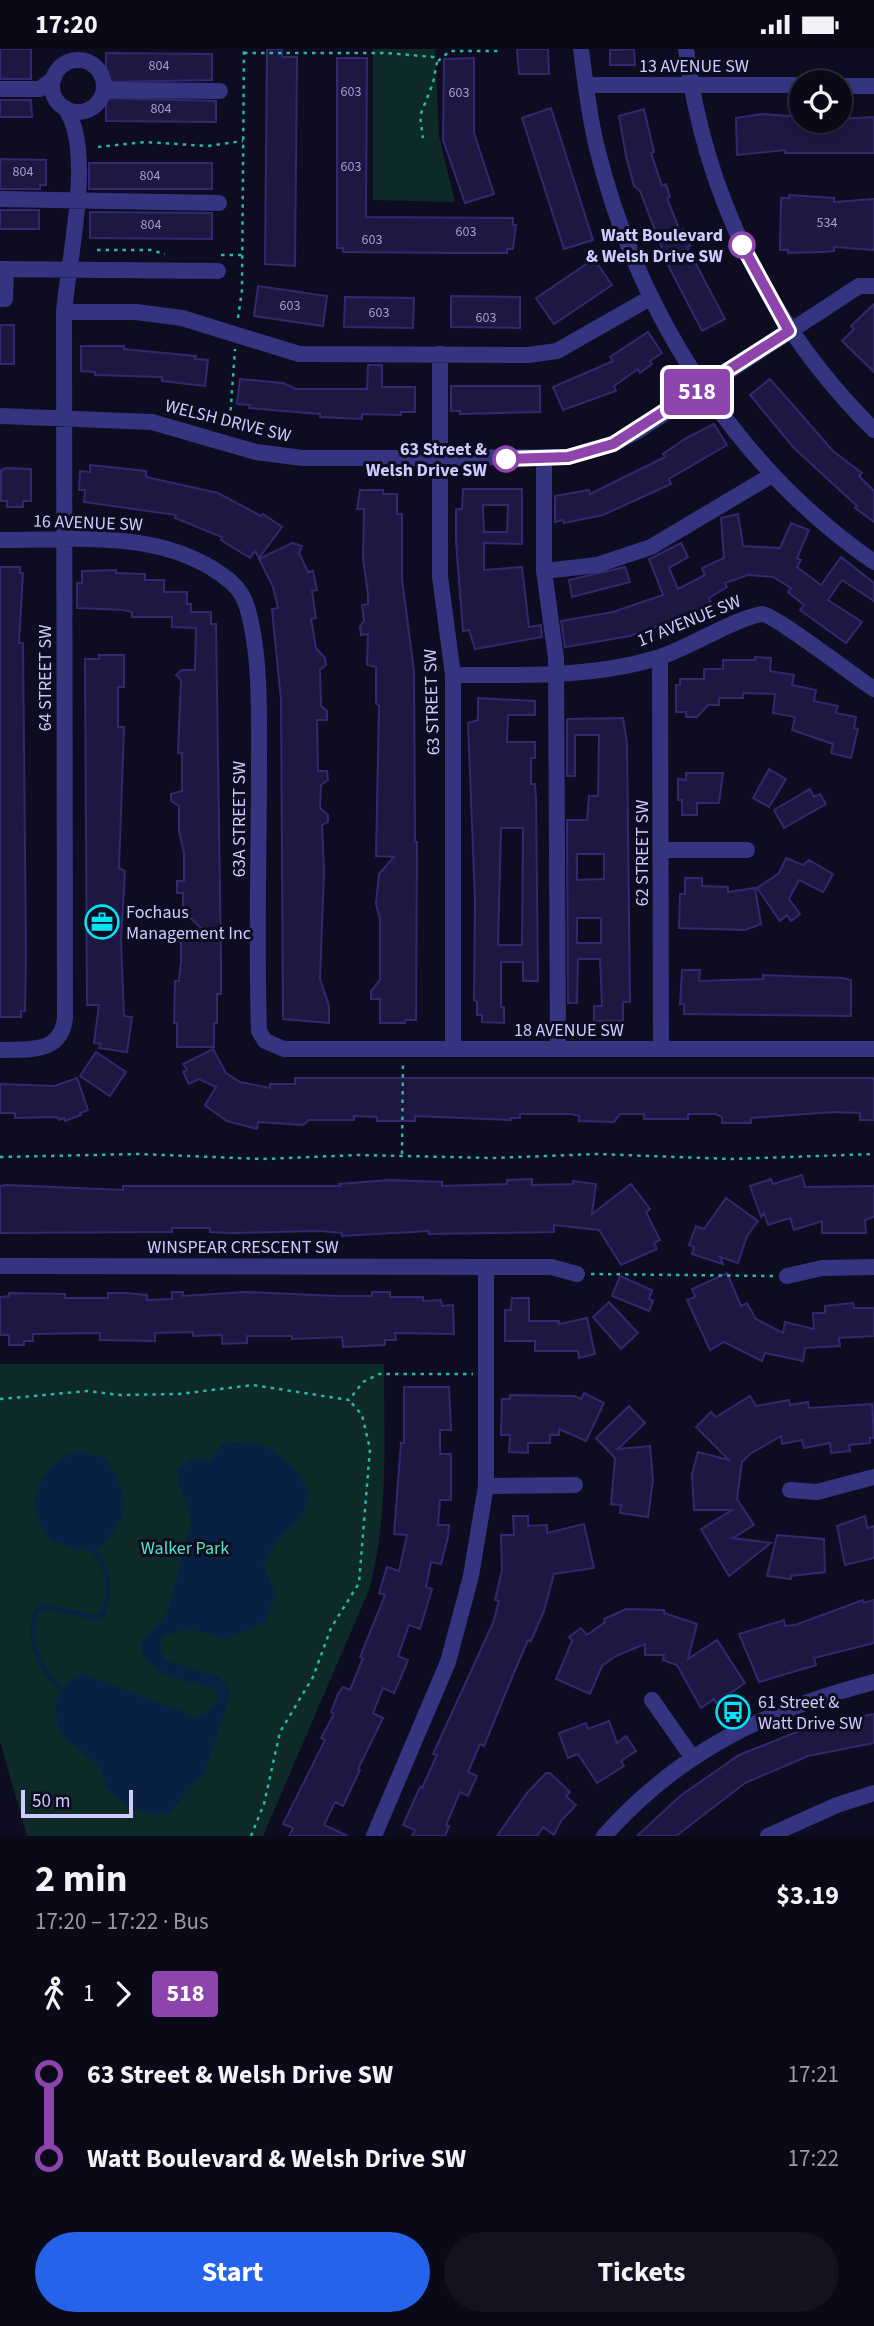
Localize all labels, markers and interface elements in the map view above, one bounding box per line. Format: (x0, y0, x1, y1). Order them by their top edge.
text: 17:20 (35, 6, 98, 43)
street label: 13 AVENUE SW (639, 54, 749, 79)
house number: 804 (149, 56, 169, 76)
map controls (789, 70, 852, 133)
button: locate (789, 70, 852, 133)
house number: 603 (341, 82, 361, 102)
house number: 603 (449, 83, 469, 103)
house number: 804 (151, 99, 171, 119)
house number: 603 (341, 157, 361, 177)
house number: 804 (13, 162, 33, 182)
house number: 804 (140, 166, 160, 186)
house number: 534 (817, 213, 837, 233)
house number: 804 (141, 215, 161, 235)
house number: 603 (456, 222, 476, 242)
place label: Watt Boulevard & Welsh Drive SW (586, 223, 723, 269)
house number: 603 (362, 230, 382, 250)
marker: Watt Boulevard & Welsh Drive SW (729, 232, 755, 258)
house number: 603 (280, 296, 300, 316)
house number: 603 (369, 303, 389, 323)
house number: 603 (476, 308, 496, 328)
line badge: 518 (657, 369, 737, 415)
text: 518 (678, 374, 716, 409)
street label: WELSH DRIVE SW (162, 393, 294, 449)
place label: 63 Street & Welsh Drive SW (366, 437, 487, 483)
marker: 63 Street & Welsh Drive SW (493, 446, 519, 472)
street label: 16 AVENUE SW (33, 509, 143, 537)
street label: 17 AVENUE SW (633, 589, 745, 653)
street label: 64 STREET SW (33, 625, 58, 731)
street label: 63 STREET SW (418, 648, 446, 756)
street label: 63A STREET SW (227, 761, 252, 877)
street label: 62 STREET SW (630, 800, 655, 906)
place label: Fochaus Management Inc (126, 900, 251, 946)
office icon: Fochaus Management Inc (83, 903, 121, 941)
street label: 18 AVENUE SW (514, 1018, 624, 1043)
street label: WINSPEAR CRESCENT SW (147, 1235, 339, 1260)
park label: Walker Park (141, 1536, 229, 1561)
place label: 61 Street & Watt Drive SW (758, 1690, 862, 1736)
bus stop icon: 61 Street & Watt Drive SW (714, 1693, 752, 1731)
scale bar (21, 1787, 133, 1819)
text: 50 m (32, 1788, 70, 1815)
text: 2 min (35, 1852, 127, 1906)
text: $3.19 (776, 1877, 839, 1914)
text: 17:20 – 17:22 · Bus (35, 1905, 209, 1938)
icon: walk (35, 1975, 73, 2013)
icon: forward (104, 1975, 142, 2013)
text: 518 (166, 1976, 204, 2011)
text: 1 (83, 1977, 94, 2010)
text: 63 Street & Welsh Drive SW (87, 2056, 393, 2093)
text: 17:21 (788, 2058, 839, 2091)
text: Watt Boulevard & Welsh Drive SW (87, 2140, 466, 2177)
text: 17:22 (788, 2142, 839, 2175)
button: Start (35, 2232, 430, 2312)
button: Tickets (444, 2232, 839, 2312)

